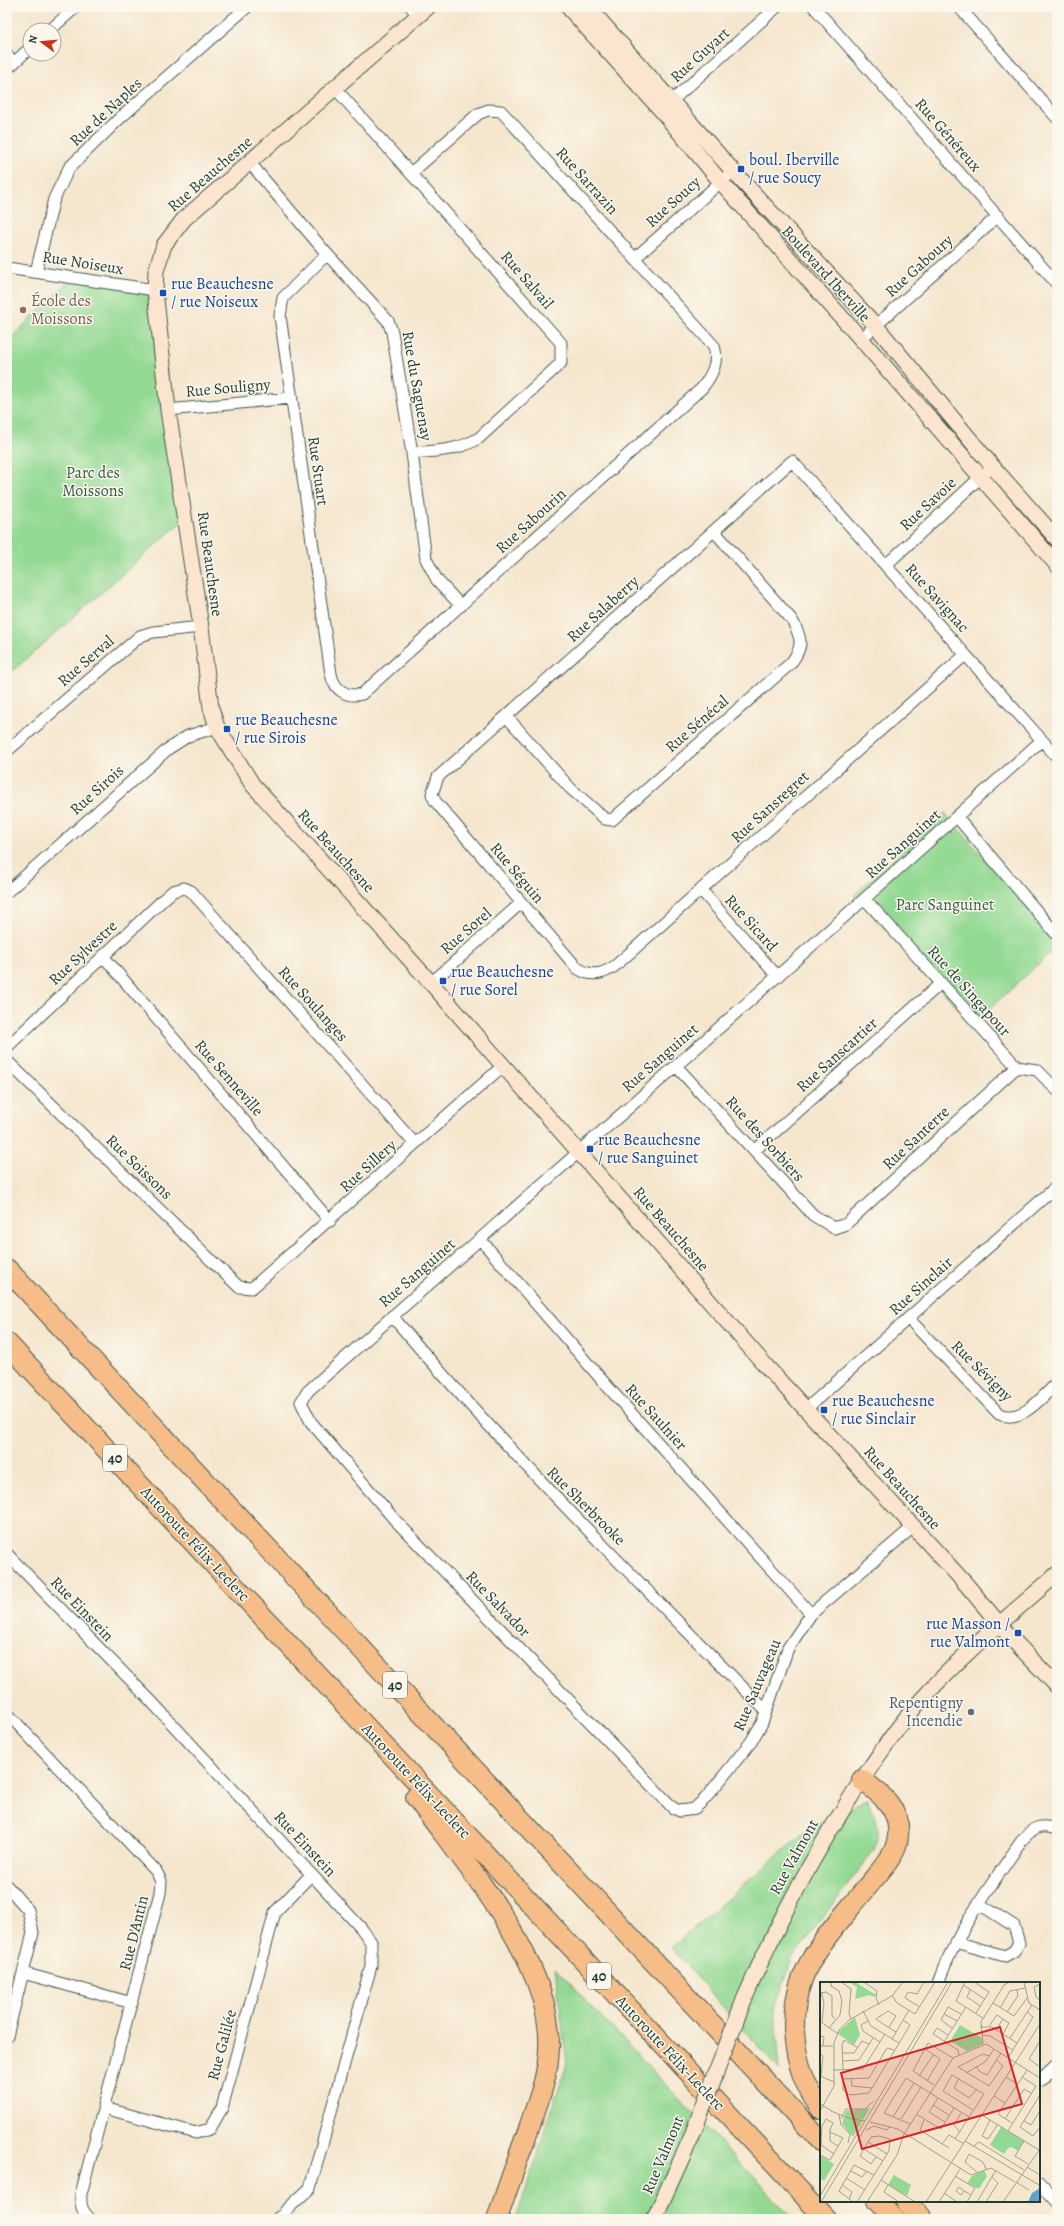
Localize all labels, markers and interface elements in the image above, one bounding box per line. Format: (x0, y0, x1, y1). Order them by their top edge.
north arrow (22, 22, 62, 62)
street label: Rue Guyart (665, 22, 735, 88)
text: N (25, 33, 41, 45)
street label: Rue de Naples (65, 73, 147, 151)
street label: Rue Généreux (910, 93, 986, 177)
street label: Rue Beauchesne (163, 131, 257, 217)
street label: Rue Sarrazin (551, 142, 623, 220)
place label: boul. Iberville / rue Soucy (749, 149, 839, 189)
marker: boul. Iberville / rue Soucy (736, 164, 746, 174)
street label: Rue Soucy (641, 171, 706, 233)
street label: Boulevard Iberville (777, 221, 875, 327)
street label: Rue Gaboury (880, 229, 958, 302)
street label: Rue Noiseux (41, 246, 126, 280)
street label: Rue Salvail (496, 246, 559, 314)
place label: rue Beauchesne / rue Noiseux (171, 273, 274, 313)
marker: rue Beauchesne / rue Noiseux (158, 288, 168, 298)
place label: École des Moissons (31, 290, 93, 330)
marker: École des Moissons (18, 305, 28, 315)
street label: Rue du Saguenay (397, 329, 438, 444)
street label: Rue Souligny (185, 373, 272, 403)
street label: Rue Stuart (302, 435, 334, 507)
park label: Parc des Moissons (62, 462, 124, 502)
street label: Rue Savoie (895, 472, 961, 536)
street label: Rue Sabourin (491, 483, 571, 559)
street label: Rue Beauchesne (192, 510, 228, 618)
street label: Rue Savignac (900, 559, 974, 638)
street label: Rue Salaberry (562, 570, 645, 647)
street label: Rue Serval (53, 630, 119, 692)
street label: Rue Sénécal (661, 690, 734, 758)
place label: rue Beauchesne / rue Sirois (235, 709, 338, 749)
marker: rue Beauchesne / rue Sirois (222, 724, 232, 734)
street label: Rue Sirois (65, 760, 129, 820)
street label: Rue Sansregret (726, 766, 814, 848)
street label: Rue Beauchesne (292, 804, 380, 898)
street label: Rue Sanguinet (860, 804, 946, 884)
street label: Rue Séguin (485, 838, 549, 908)
street label: Rue Sicard (719, 890, 783, 957)
park label: Parc Sanguinet (896, 894, 994, 916)
street label: Rue Sorel (436, 902, 496, 959)
street label: Rue Sylvestre (44, 916, 122, 990)
street label: Rue de Singapour (922, 941, 1016, 1041)
street label: Rue Soulanges (273, 961, 353, 1047)
place label: rue Beauchesne / rue Sorel (451, 961, 554, 1001)
marker: rue Beauchesne / rue Sorel (438, 976, 448, 986)
street label: Rue Sanscartier (792, 1013, 882, 1097)
street label: Rue Sanguinet (617, 1019, 703, 1097)
street label: Rue Senneville (190, 1035, 268, 1121)
street label: Rue des Sorbiers (721, 1091, 809, 1187)
street label: Rue Santerre (878, 1101, 954, 1175)
place label: rue Beauchesne / rue Sanguinet (598, 1129, 701, 1169)
street label: Rue Soissons (101, 1130, 177, 1204)
street label: Rue Sillery (335, 1134, 402, 1197)
marker: rue Beauchesne / rue Sanguinet (585, 1144, 595, 1154)
street label: Rue Beauchesne (628, 1182, 714, 1276)
street label: Rue Sanguinet (374, 1234, 460, 1312)
street label: Rue Sinclair (884, 1251, 958, 1321)
street label: Rue Sévigny (946, 1335, 1018, 1407)
street label: Rue Saulnier (620, 1379, 692, 1455)
place label: rue Beauchesne / rue Sinclair (832, 1390, 935, 1430)
marker: rue Beauchesne / rue Sinclair (819, 1405, 829, 1415)
street label: Rue Beauchesne (858, 1441, 946, 1535)
road number: 40 (103, 1445, 127, 1471)
street label: Rue Sherbrooke (542, 1462, 630, 1550)
street label: Autoroute Félix-Leclerc (135, 1481, 255, 1607)
street label: Rue Salvador (461, 1566, 535, 1642)
street label: Rue Einstein (45, 1572, 119, 1647)
place label: rue Masson / rue Valmont (926, 1613, 1010, 1653)
marker: rue Masson / rue Valmont (1013, 1628, 1023, 1638)
street label: Rue Sauvageau (728, 1635, 786, 1734)
road number: 40 (383, 1672, 407, 1698)
place label: Repentigny Incendie (889, 1692, 964, 1732)
marker: Repentigny Incendie (966, 1707, 976, 1717)
street label: Autoroute Félix-Leclerc (356, 1718, 476, 1844)
street label: Rue Einstein (269, 1806, 341, 1882)
street label: Rue Valmont (764, 1815, 824, 1899)
street label: Rue D'Antin (114, 1893, 154, 1973)
road number: 40 (587, 1963, 611, 1989)
inset map (820, 1982, 1040, 2202)
street label: Autoroute Félix-Leclerc (610, 1990, 730, 2116)
street label: Rue Galilée (202, 2007, 242, 2083)
street label: Rue Valmont (637, 2112, 689, 2198)

